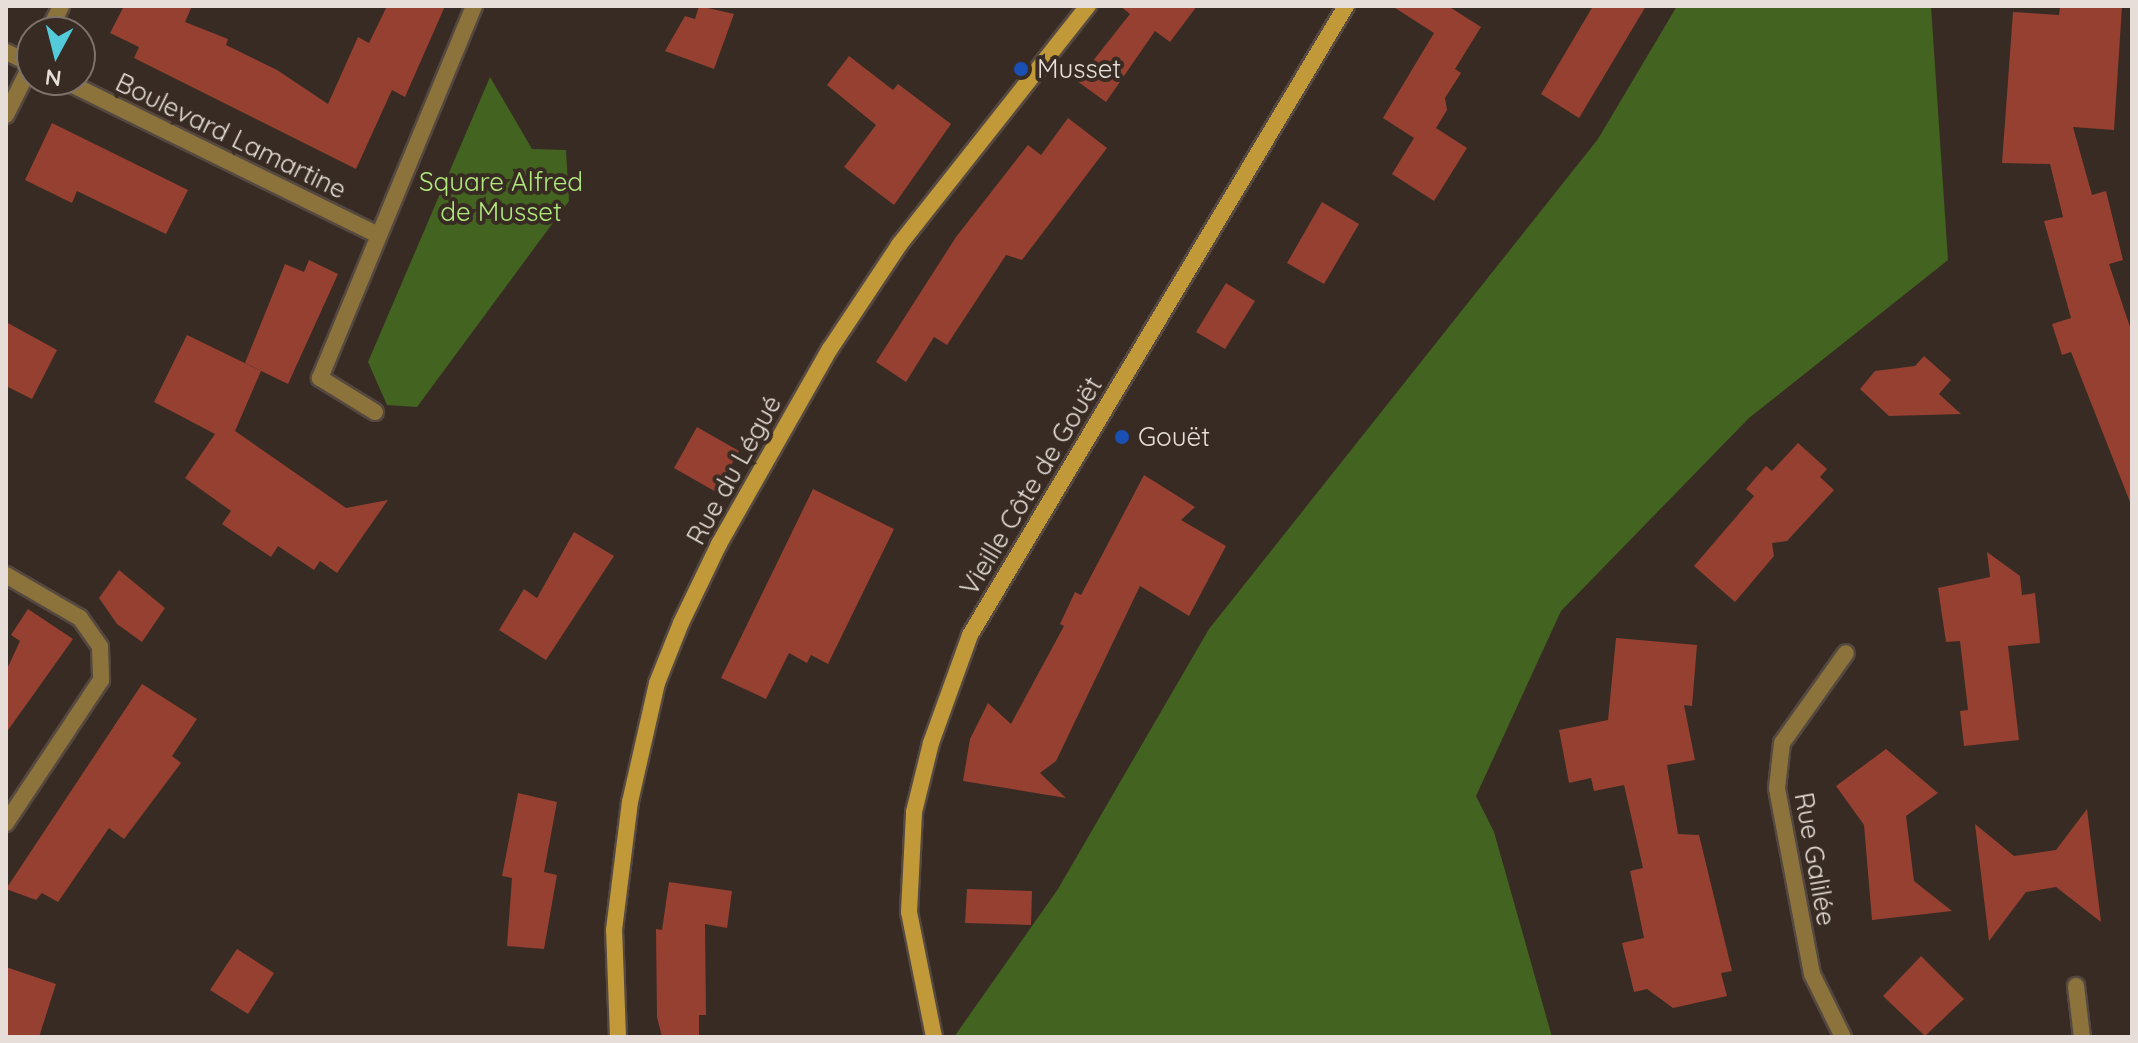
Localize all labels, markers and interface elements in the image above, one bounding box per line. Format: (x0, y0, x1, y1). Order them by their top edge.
north arrow (16, 16, 96, 96)
place label: Musset (1037, 53, 1121, 85)
marker: Musset (1012, 60, 1030, 78)
text: N (44, 63, 63, 93)
street label: Boulevard Lamartine (111, 67, 351, 205)
park label: Square Alfred de Musset (419, 166, 583, 228)
street label: Vieille Côte de Gouët (953, 371, 1109, 601)
street label: Rue du Légué (680, 390, 788, 550)
place label: Gouët (1138, 421, 1210, 453)
marker: Gouët (1113, 428, 1131, 446)
street label: Rue Galilée (1788, 790, 1842, 928)

